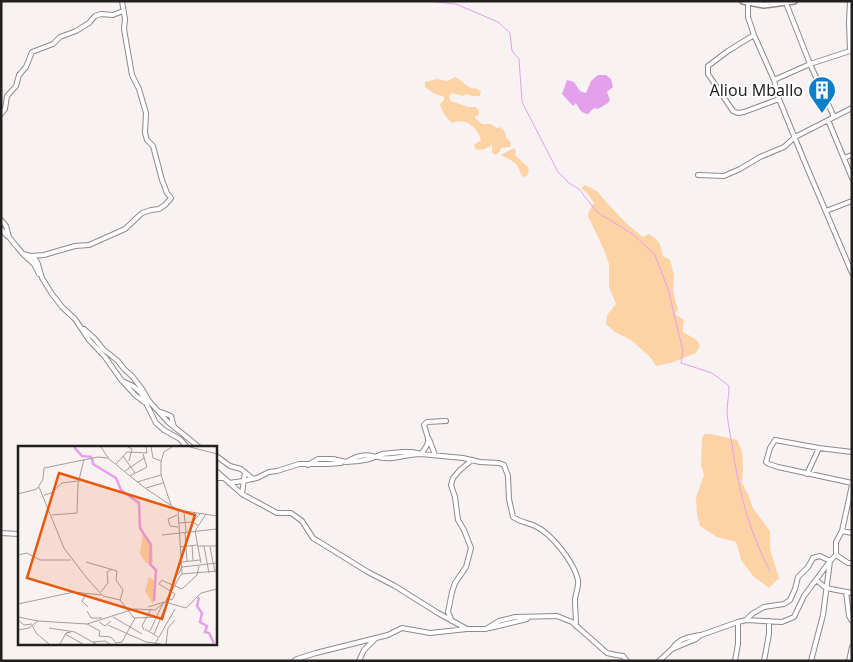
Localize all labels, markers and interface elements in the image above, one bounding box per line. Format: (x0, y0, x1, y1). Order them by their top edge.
building icon: Aliou Mballo (807, 75, 837, 114)
place label: Aliou Mballo (710, 79, 803, 101)
inset map (18, 446, 216, 644)

